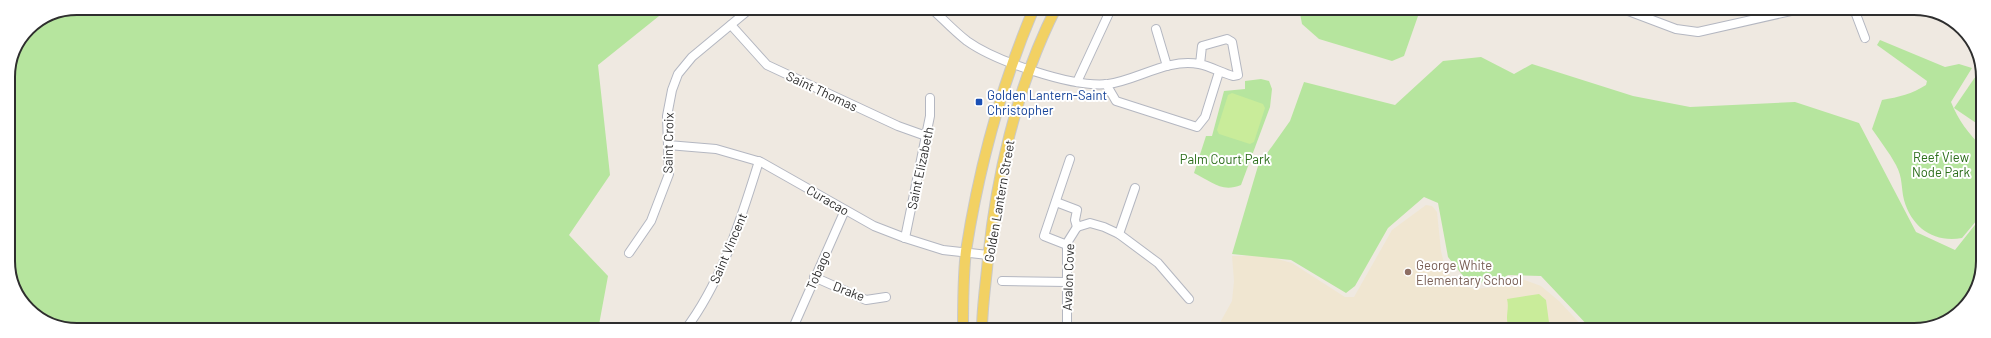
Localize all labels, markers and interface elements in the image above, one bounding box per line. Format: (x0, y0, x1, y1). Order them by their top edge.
street label: Saint Thomas (784, 67, 860, 115)
place label: Golden Lantern-Saint Christopher (987, 87, 1107, 118)
marker: Golden Lantern-Saint Christopher (974, 97, 984, 107)
street label: Saint Croix (659, 112, 677, 174)
street label: Saint Elizabeth (903, 125, 937, 211)
street label: Golden Lantern Street (980, 139, 1018, 263)
park label: Reef View Node Park (1912, 149, 1971, 180)
park label: Palm Court Park (1180, 151, 1271, 167)
street label: Curacao (804, 181, 852, 219)
street label: Saint Vincent (706, 210, 750, 286)
street label: Avalon Cove (1059, 243, 1077, 311)
street label: Tobago (802, 248, 834, 292)
place label: George White Elementary School (1416, 257, 1522, 288)
marker: George White Elementary School (1403, 267, 1413, 277)
street label: Drake (831, 278, 867, 304)

